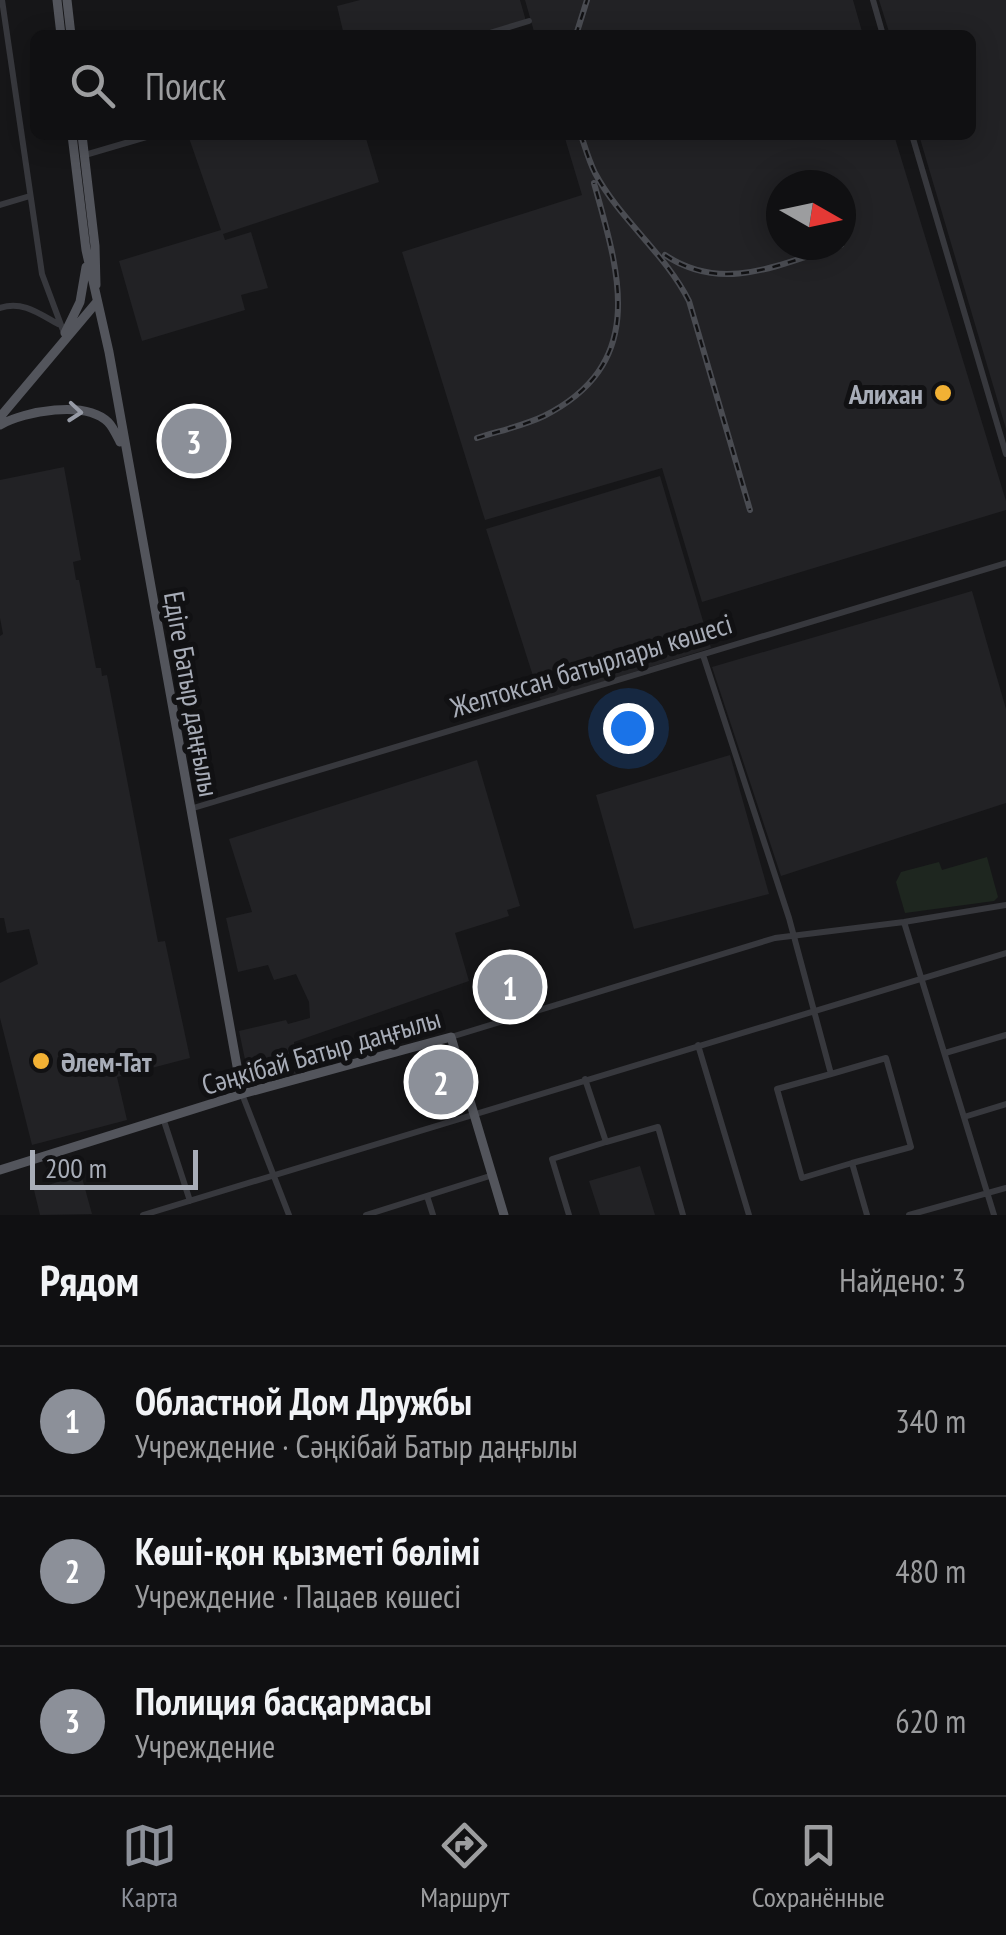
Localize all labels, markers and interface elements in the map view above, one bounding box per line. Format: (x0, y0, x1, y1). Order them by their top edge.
search box (30, 30, 976, 140)
icon: search (65, 58, 120, 113)
text: Поиск (145, 61, 226, 110)
north arrow (766, 170, 856, 260)
place label: Алихан (848, 375, 923, 412)
marker: Алихан (932, 382, 954, 404)
one-way arrow (67, 401, 83, 422)
pin: 3 (162, 404, 226, 478)
street label: Едіге Батыр даңғылы (156, 589, 228, 799)
street label: Желтоксан батырлары көшесі (445, 605, 736, 726)
your location (603, 703, 654, 754)
pin: 1 (478, 950, 542, 1024)
street label: Сәңкібай Батыр даңғылы (197, 999, 445, 1103)
place label: Әлем-Тат (61, 1043, 152, 1080)
pin: 2 (408, 1044, 474, 1120)
marker: Әлем-Тат (30, 1050, 52, 1072)
scale bar (30, 1145, 198, 1190)
text: 200 m (45, 1149, 107, 1186)
text: Рядом (40, 1253, 139, 1308)
text: Найдено: 3 (839, 1259, 966, 1301)
text: Областной Дом Дружбы (135, 1376, 472, 1425)
text: 1 (65, 1400, 80, 1442)
text: 340 m (895, 1400, 966, 1442)
text: Учреждение · Сәңкібай Батыр даңғылы (135, 1425, 578, 1467)
text: Көші-қон қызметі бөлімі (135, 1526, 480, 1575)
text: 2 (65, 1550, 80, 1592)
text: 480 m (895, 1550, 966, 1592)
text: Учреждение · Пацаев көшесі (135, 1575, 461, 1617)
text: Полиция басқармасы (135, 1676, 432, 1725)
text: 3 (65, 1700, 80, 1742)
text: 620 m (895, 1700, 966, 1742)
text: Учреждение (135, 1725, 275, 1767)
tab: Карта (121, 1818, 178, 1915)
tab: Маршрут (420, 1818, 510, 1915)
tab: Сохранённые (752, 1818, 885, 1915)

